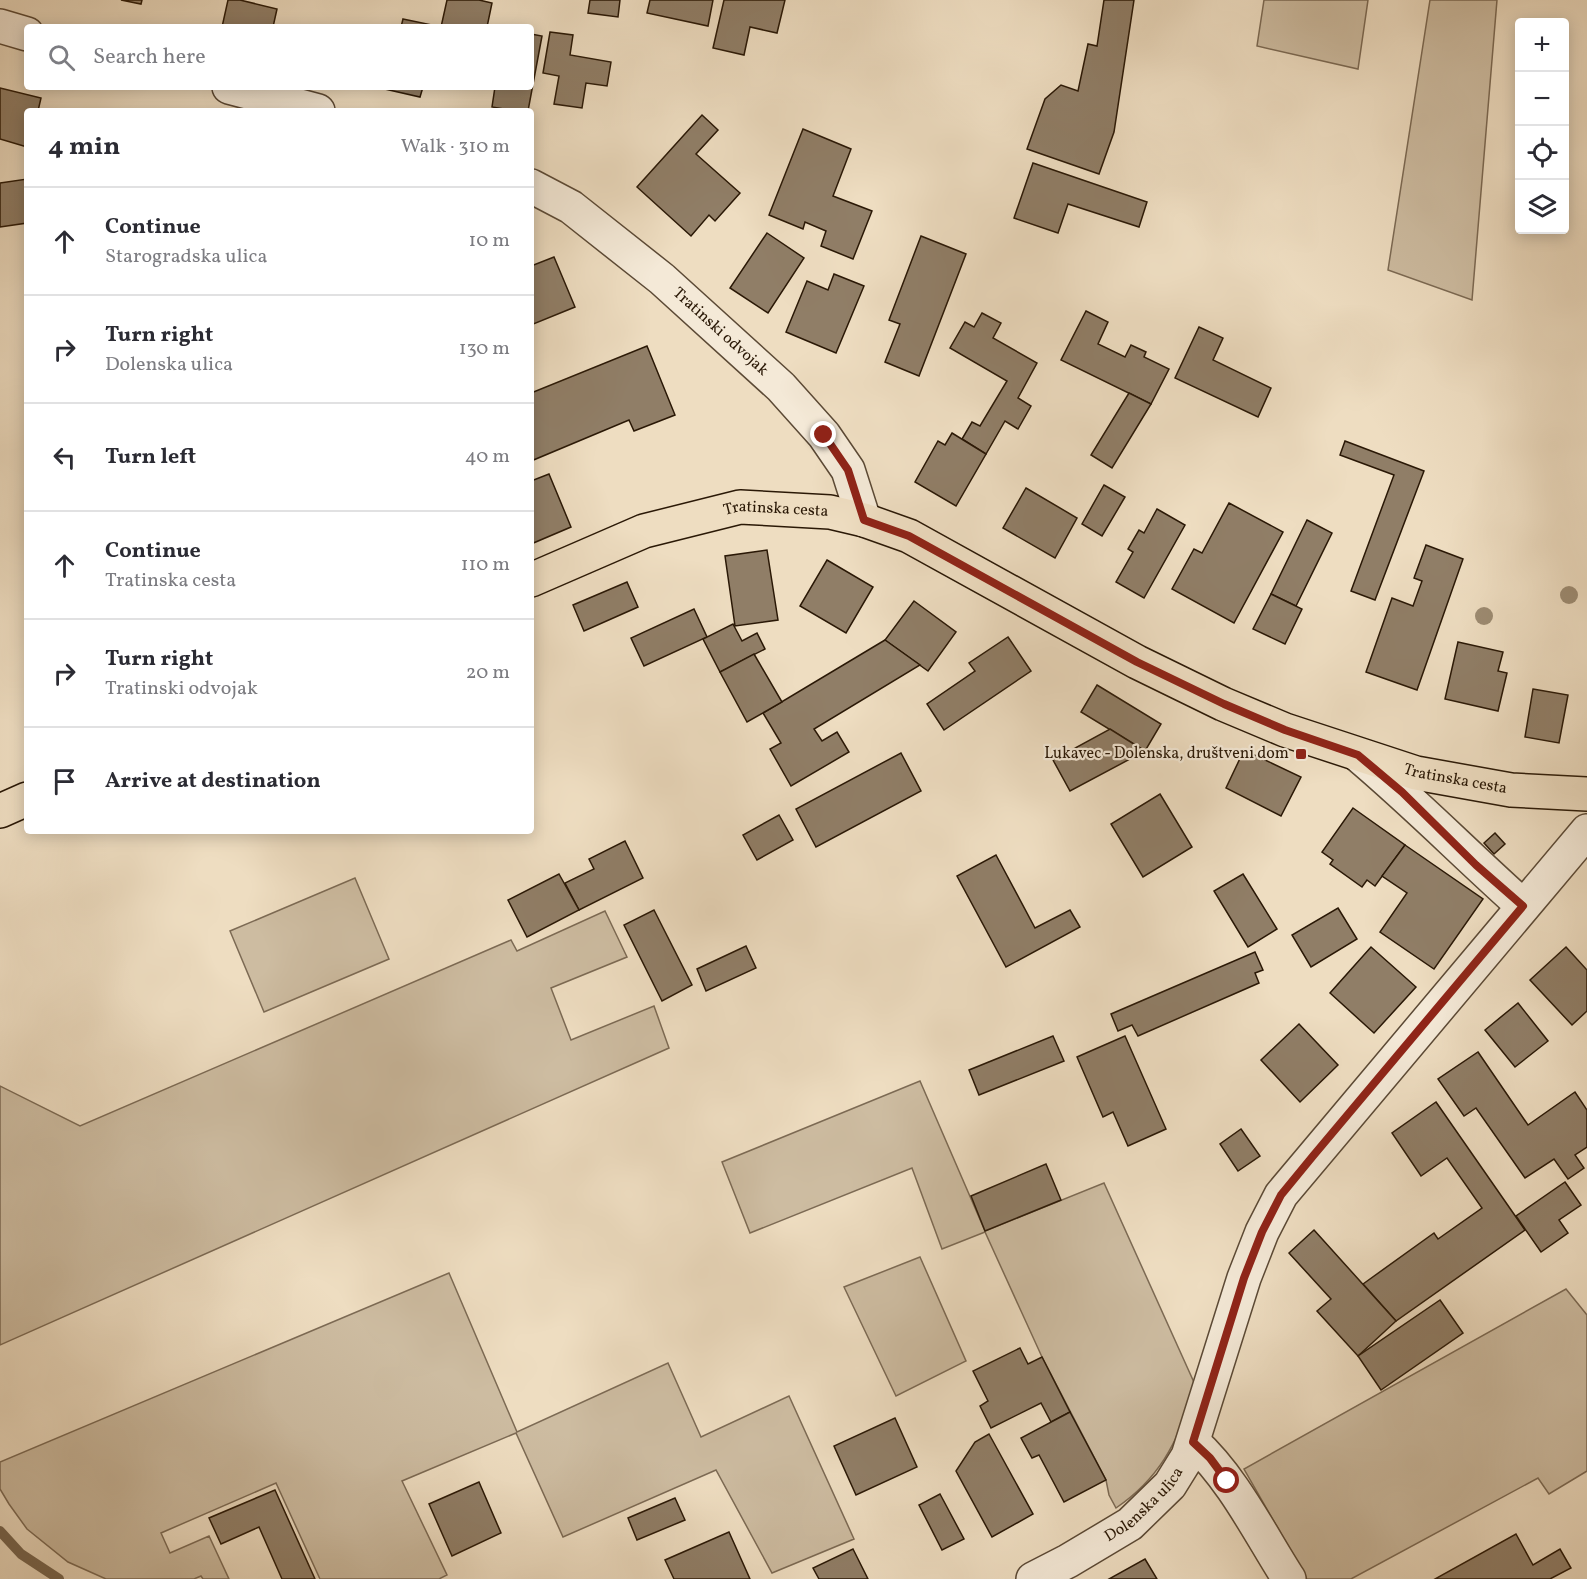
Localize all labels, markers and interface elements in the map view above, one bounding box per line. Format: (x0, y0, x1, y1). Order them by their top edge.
map controls (1515, 18, 1569, 234)
button: + (1515, 18, 1569, 72)
search box (24, 24, 534, 90)
icon: search (45, 41, 78, 74)
text: Search here (93, 42, 206, 73)
button: − (1515, 72, 1569, 126)
button: locate (1515, 126, 1569, 180)
text: 4 min (48, 129, 120, 165)
text: Walk · 310 m (401, 133, 510, 161)
button: layers (1515, 180, 1569, 234)
text: Continue (105, 212, 201, 243)
icon: ahead (48, 225, 81, 258)
text: 10 m (469, 227, 510, 255)
text: Starogradska ulica (105, 243, 267, 271)
street label: Tratinski odvojak (668, 283, 773, 381)
text: Turn right (105, 320, 213, 351)
icon: right (48, 333, 81, 366)
text: 130 m (459, 335, 510, 363)
text: Dolenska ulica (105, 351, 233, 379)
route end (810, 421, 836, 447)
icon: left (48, 441, 81, 474)
text: Turn left (105, 442, 196, 473)
text: 40 m (465, 443, 510, 471)
street label: Tratinska cesta (721, 496, 829, 523)
text: Continue (105, 536, 201, 567)
icon: ahead (48, 549, 81, 582)
text: 110 m (461, 551, 510, 579)
text: Tratinska cesta (105, 567, 236, 595)
text: Turn right (105, 644, 213, 675)
icon: right (48, 657, 81, 690)
text: 20 m (466, 659, 510, 687)
text: Tratinski odvojak (105, 675, 258, 703)
place label: Lukavec - Dolenska, društveni dom (1044, 743, 1289, 765)
marker: Lukavec - Dolenska, društveni dom (1294, 747, 1308, 761)
street label: Tratinska cesta (1400, 759, 1509, 800)
icon: arrive (48, 765, 81, 798)
text: Arrive at destination (105, 766, 321, 797)
street label: Dolenska ulica (1100, 1463, 1189, 1548)
route start (1213, 1467, 1239, 1493)

